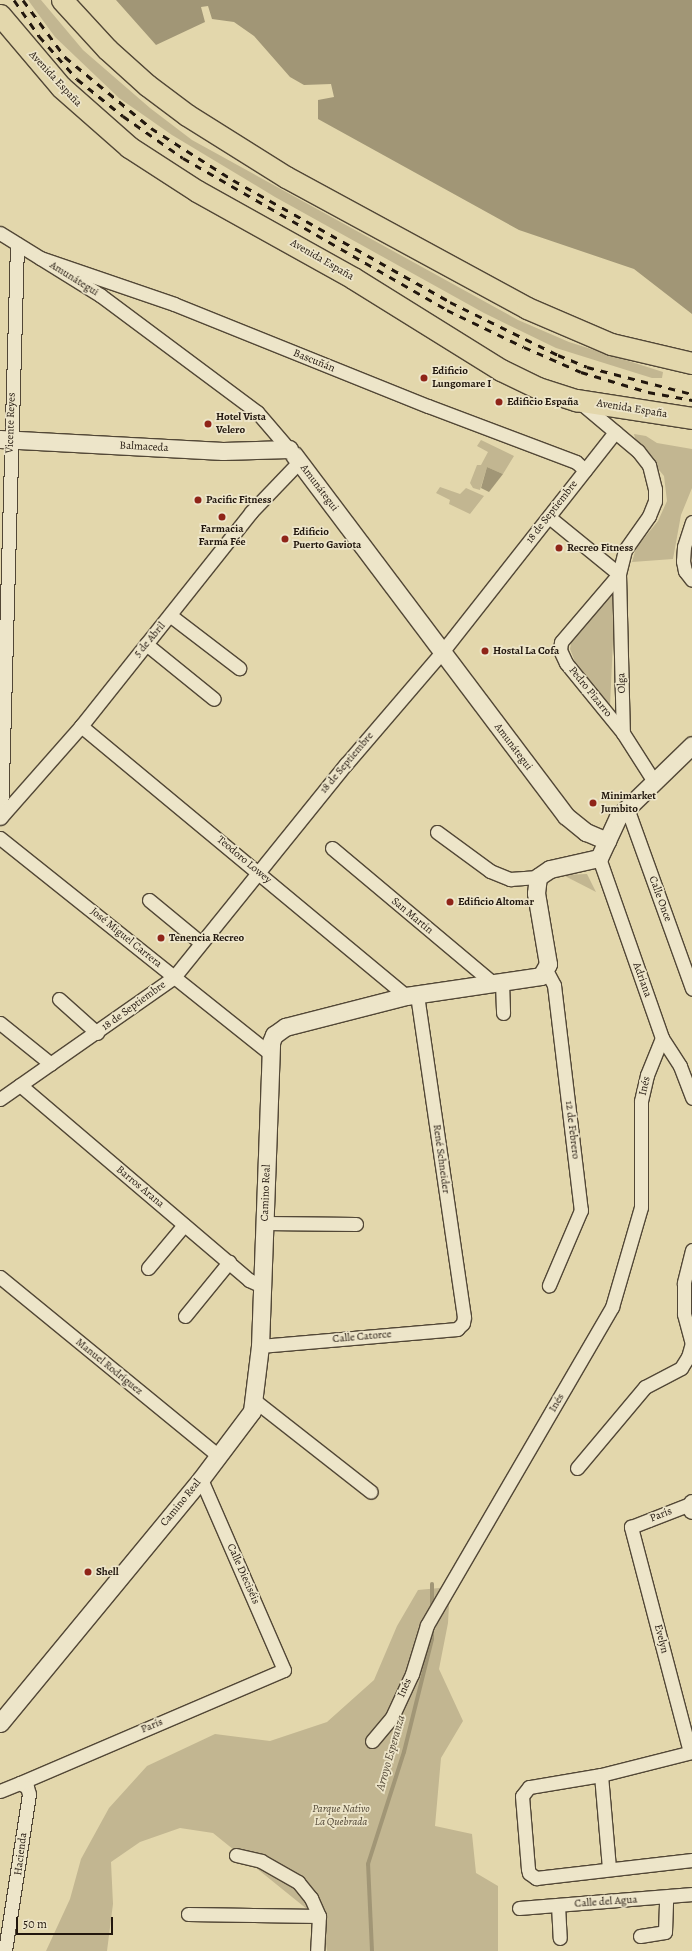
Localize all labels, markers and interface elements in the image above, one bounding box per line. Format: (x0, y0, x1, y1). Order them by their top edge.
street label: Avenida España (26, 48, 84, 110)
street label: Avenida España (288, 236, 356, 284)
street label: Amunátegui (47, 259, 101, 299)
street label: Bascuñán (291, 347, 337, 375)
place label: Edificio Lungomare I (432, 365, 491, 391)
marker: Edificio Lungomare I (419, 373, 429, 383)
street label: Vicente Reyes (3, 392, 19, 454)
place label: Edificio España (507, 395, 579, 409)
marker: Edificio España (494, 397, 504, 407)
street label: Avenida España (596, 397, 668, 421)
place label: Hotel Vista Velero (216, 411, 266, 437)
marker: Hotel Vista Velero (203, 419, 213, 429)
street label: Balmaceda (119, 439, 169, 455)
street label: Amunátegui (297, 462, 341, 514)
street label: 18 de Septiembre (523, 478, 581, 546)
place label: Pacific Fitness (206, 493, 272, 507)
marker: Pacific Fitness (193, 495, 203, 505)
marker: Farmacia Farma Fée (217, 512, 227, 522)
place label: Farmacia Farma Fée (198, 523, 246, 549)
place label: Edificio Puerto Gaviota (293, 526, 361, 552)
marker: Edificio Puerto Gaviota (280, 534, 290, 544)
place label: Recreo Fitness (567, 541, 633, 555)
marker: Recreo Fitness (554, 543, 564, 553)
street label: 5 de Abril (132, 620, 168, 660)
place label: Hostal La Cofa (493, 644, 559, 658)
marker: Hostal La Cofa (480, 646, 490, 656)
street label: Pedro Pizarro (566, 664, 614, 720)
street label: Olga (615, 672, 629, 694)
street label: Amunátegui (491, 721, 535, 773)
street label: 18 de Septiembre (317, 730, 377, 796)
place label: Minimarket Jumbito (601, 790, 656, 816)
marker: Minimarket Jumbito (588, 798, 598, 808)
street label: Teodoro Lowey (214, 833, 274, 887)
street label: Calle Once (646, 874, 674, 924)
street label: San Martín (389, 895, 435, 937)
place label: Edificio Altomar (458, 895, 534, 909)
marker: Edificio Altomar (445, 897, 455, 907)
street label: José Miguel Carrera (88, 905, 164, 971)
place label: Tenencia Recreo (169, 931, 244, 945)
marker: Tenencia Recreo (156, 933, 166, 943)
street label: Adriana (630, 961, 654, 999)
street label: 18 de Septiembre (99, 978, 169, 1034)
street label: Inés (636, 1075, 654, 1097)
street label: 12 de Febrero (562, 1100, 582, 1160)
street label: René Schneider (430, 1124, 452, 1194)
street label: Barros Arana (113, 1163, 167, 1211)
street label: Camino Real (258, 1164, 274, 1222)
street label: Calle Catorce (332, 1328, 392, 1346)
street label: Manuel Rodríguez (73, 1336, 145, 1398)
street label: Inés (546, 1391, 568, 1415)
street label: Camino Real (158, 1477, 204, 1529)
street label: París (648, 1505, 674, 1525)
street label: Calle Dieciséis (224, 1542, 262, 1606)
place label: Shell (96, 1565, 119, 1579)
marker: Shell (83, 1567, 93, 1577)
street label: Evelyn (651, 1623, 671, 1655)
street label: Inés (395, 1677, 415, 1699)
water label: Arroyo Esperanza (373, 1714, 409, 1792)
street label: París (139, 1715, 165, 1737)
park label: Parque Nativo La Quebrada (312, 1803, 370, 1829)
street label: Hacienda (12, 1832, 30, 1876)
street label: Calle del Agua (574, 1893, 638, 1911)
scale bar (18, 1909, 115, 1935)
text: 50 m (23, 1916, 47, 1932)

